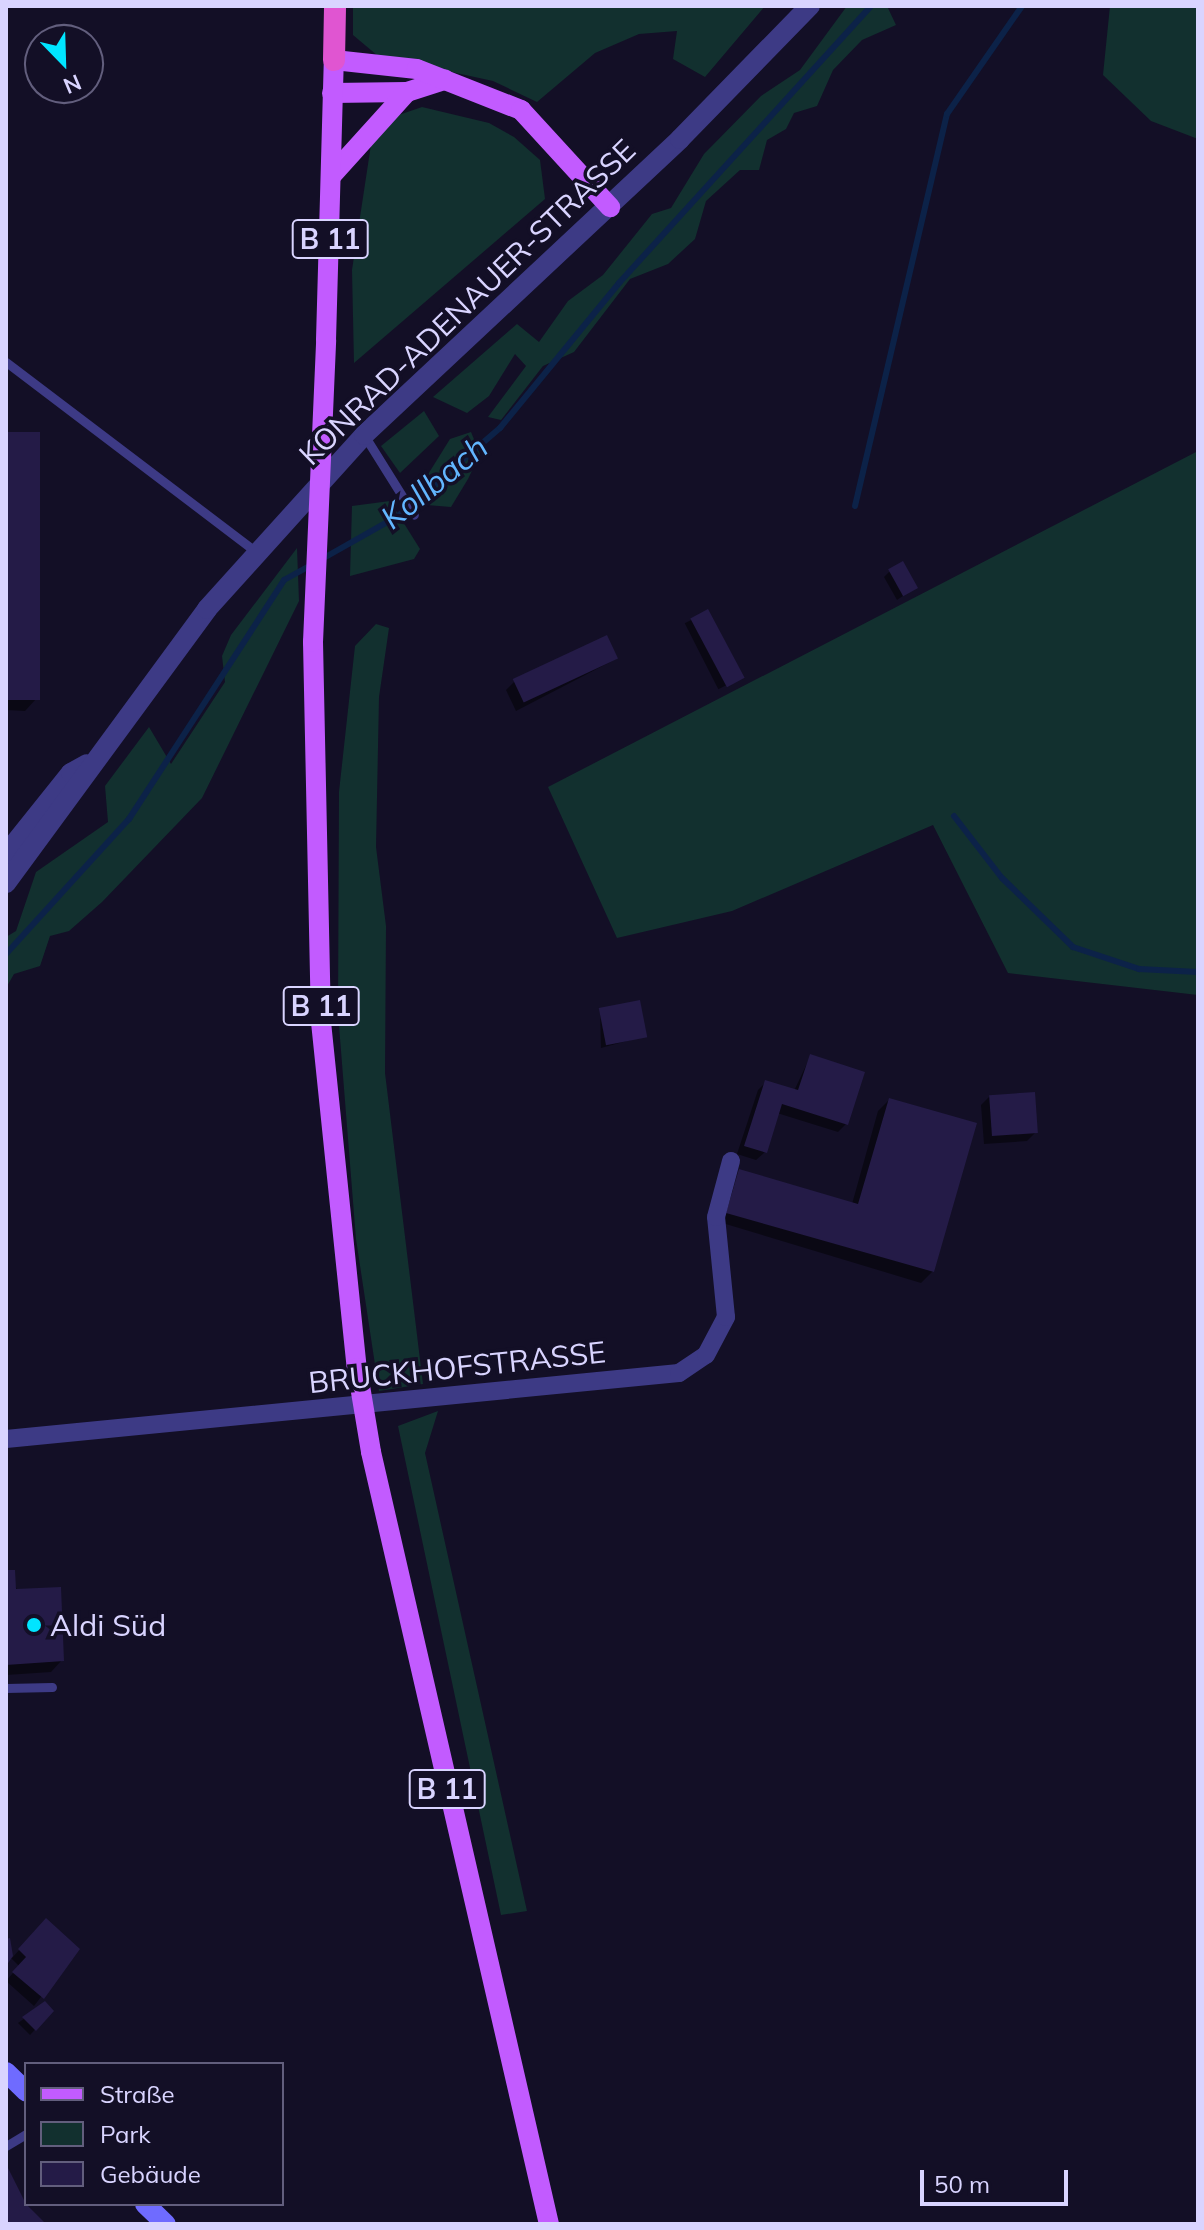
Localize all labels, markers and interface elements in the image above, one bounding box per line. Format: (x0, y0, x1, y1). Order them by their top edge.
north arrow (24, 24, 104, 104)
text: N (59, 68, 86, 100)
street label: KONRAD-ADENAUER-STRASSE (292, 132, 642, 472)
road number: B 11 (290, 215, 370, 263)
water label: Kollbach (373, 427, 495, 537)
road number: B 11 (281, 982, 361, 1030)
street label: BRUCKHOFSTRASSE (307, 1333, 607, 1401)
place label: Aldi Süd (50, 1607, 166, 1643)
marker: Aldi Süd (25, 1616, 43, 1634)
road number: B 11 (407, 1765, 487, 1813)
legend (24, 2062, 284, 2206)
text: Straße (100, 2079, 175, 2109)
text: Park (100, 2119, 151, 2149)
scale bar (924, 2154, 1072, 2204)
text: Gebäude (100, 2159, 201, 2189)
text: 50 m (934, 2169, 990, 2199)

